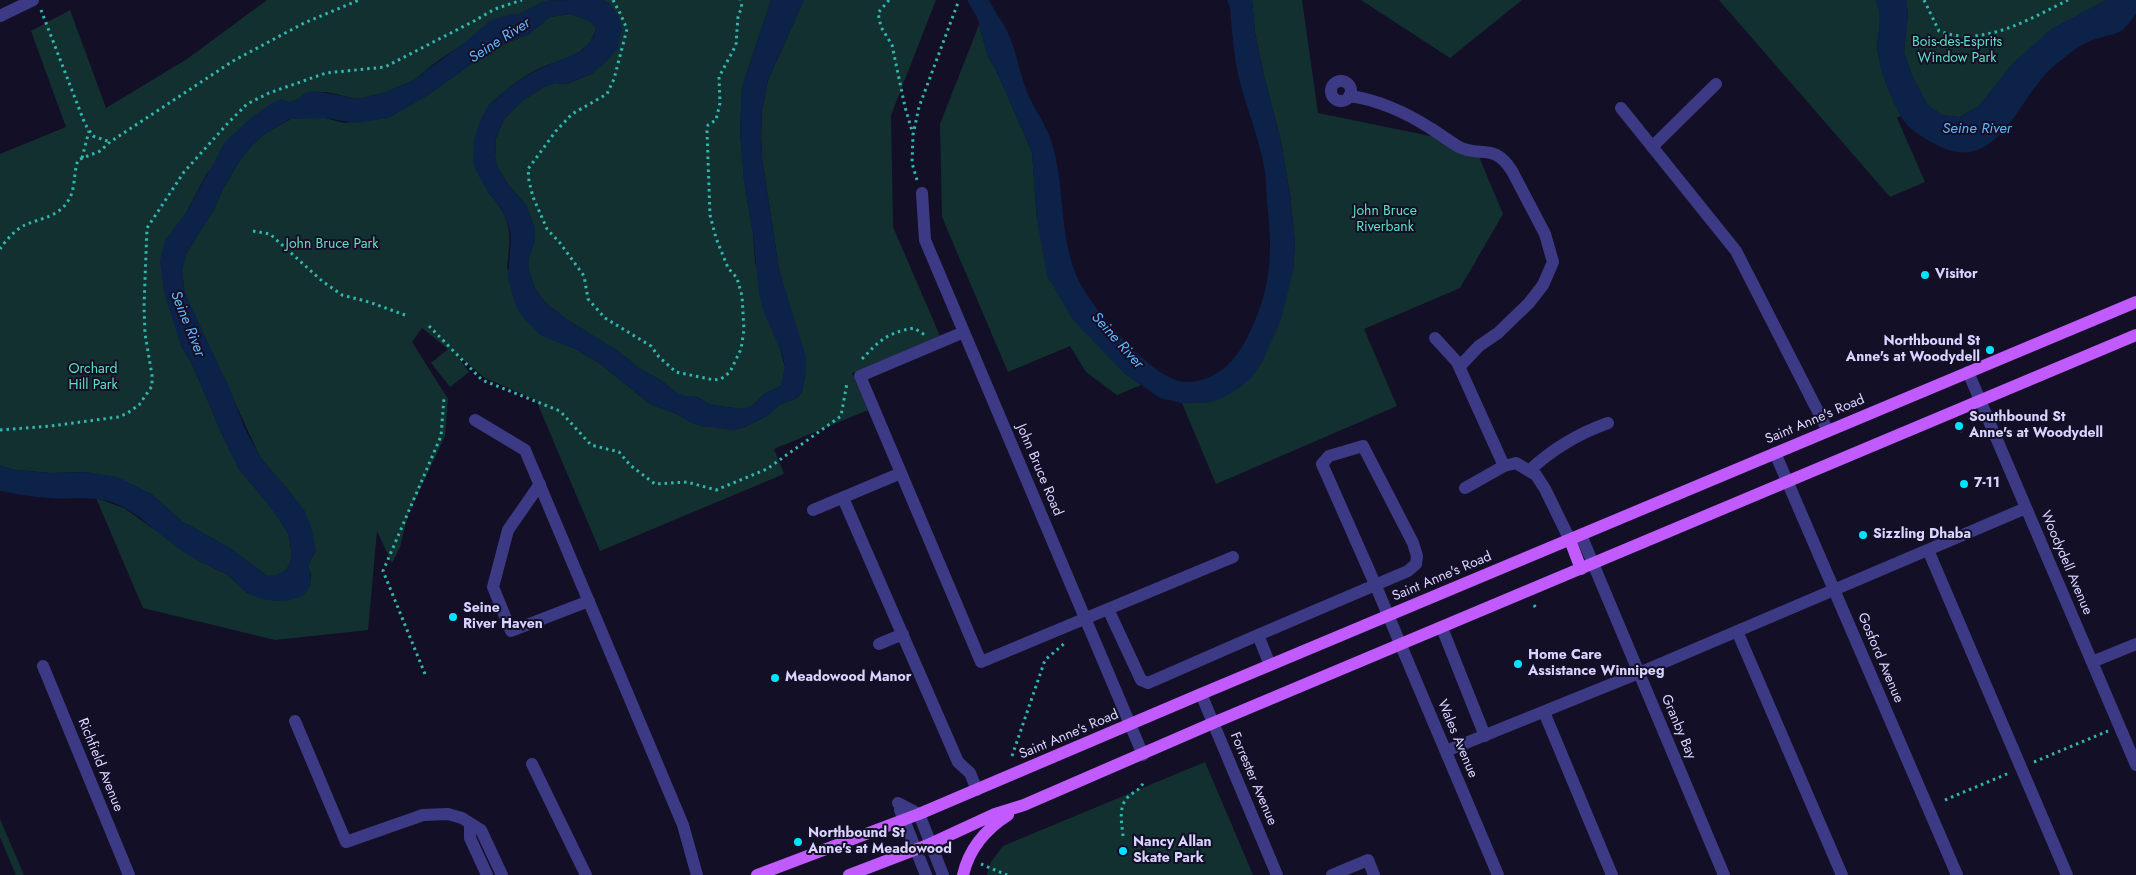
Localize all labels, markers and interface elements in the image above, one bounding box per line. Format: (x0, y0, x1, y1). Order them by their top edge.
water label: Seine River (466, 15, 534, 67)
park label: Bois-des-Esprits Window Park (1912, 35, 2002, 68)
water label: Seine River (1942, 120, 2012, 138)
park label: John Bruce Riverbank (1353, 204, 1417, 236)
park label: John Bruce Park (286, 237, 378, 253)
place label: Visitor (1935, 267, 1978, 283)
marker: Visitor (1919, 269, 1931, 281)
water label: Seine River (166, 288, 208, 360)
water label: Seine River (1087, 309, 1147, 373)
place label: Northbound St Anne's at Woodydell (1846, 334, 1980, 367)
marker: Northbound St Anne's at Woodydell (1984, 344, 1996, 356)
park label: Orchard Hill Park (68, 362, 118, 394)
street label: Saint Anne's Road (1763, 391, 1867, 449)
place label: Southbound St Anne's at Woodydell (1969, 410, 2103, 442)
marker: Southbound St Anne's at Woodydell (1953, 420, 1965, 432)
street label: John Bruce Road (1012, 422, 1066, 518)
place label: 7-11 (1974, 476, 2000, 492)
marker: 7-11 (1958, 478, 1970, 490)
street label: Woodydell Avenue (2036, 508, 2096, 618)
place label: Sizzling Dhaba (1873, 527, 1971, 543)
marker: Sizzling Dhaba (1857, 529, 1869, 541)
street label: Saint Anne's Road (1390, 548, 1494, 606)
place label: Seine River Haven (463, 601, 543, 634)
street label: Gosford Avenue (1853, 610, 1907, 706)
marker: Seine River Haven (447, 611, 459, 623)
place label: Home Care Assistance Winnipeg (1528, 648, 1664, 680)
marker: Home Care Assistance Winnipeg (1512, 658, 1524, 670)
place label: Meadowood Manor (785, 670, 912, 686)
marker: Meadowood Manor (769, 672, 781, 684)
street label: Granby Bay (1657, 692, 1699, 762)
street label: Wales Avenue (1433, 697, 1481, 781)
street label: Saint Anne's Road (1017, 706, 1121, 764)
street label: Richfield Avenue (74, 716, 126, 814)
street label: Forrester Avenue (1226, 730, 1280, 828)
place label: Northbound St Anne's at Meadowood (808, 826, 952, 859)
place label: Nancy Allan Skate Park (1133, 835, 1212, 868)
marker: Northbound St Anne's at Meadowood (792, 836, 804, 848)
marker: Nancy Allan Skate Park (1117, 845, 1129, 857)

